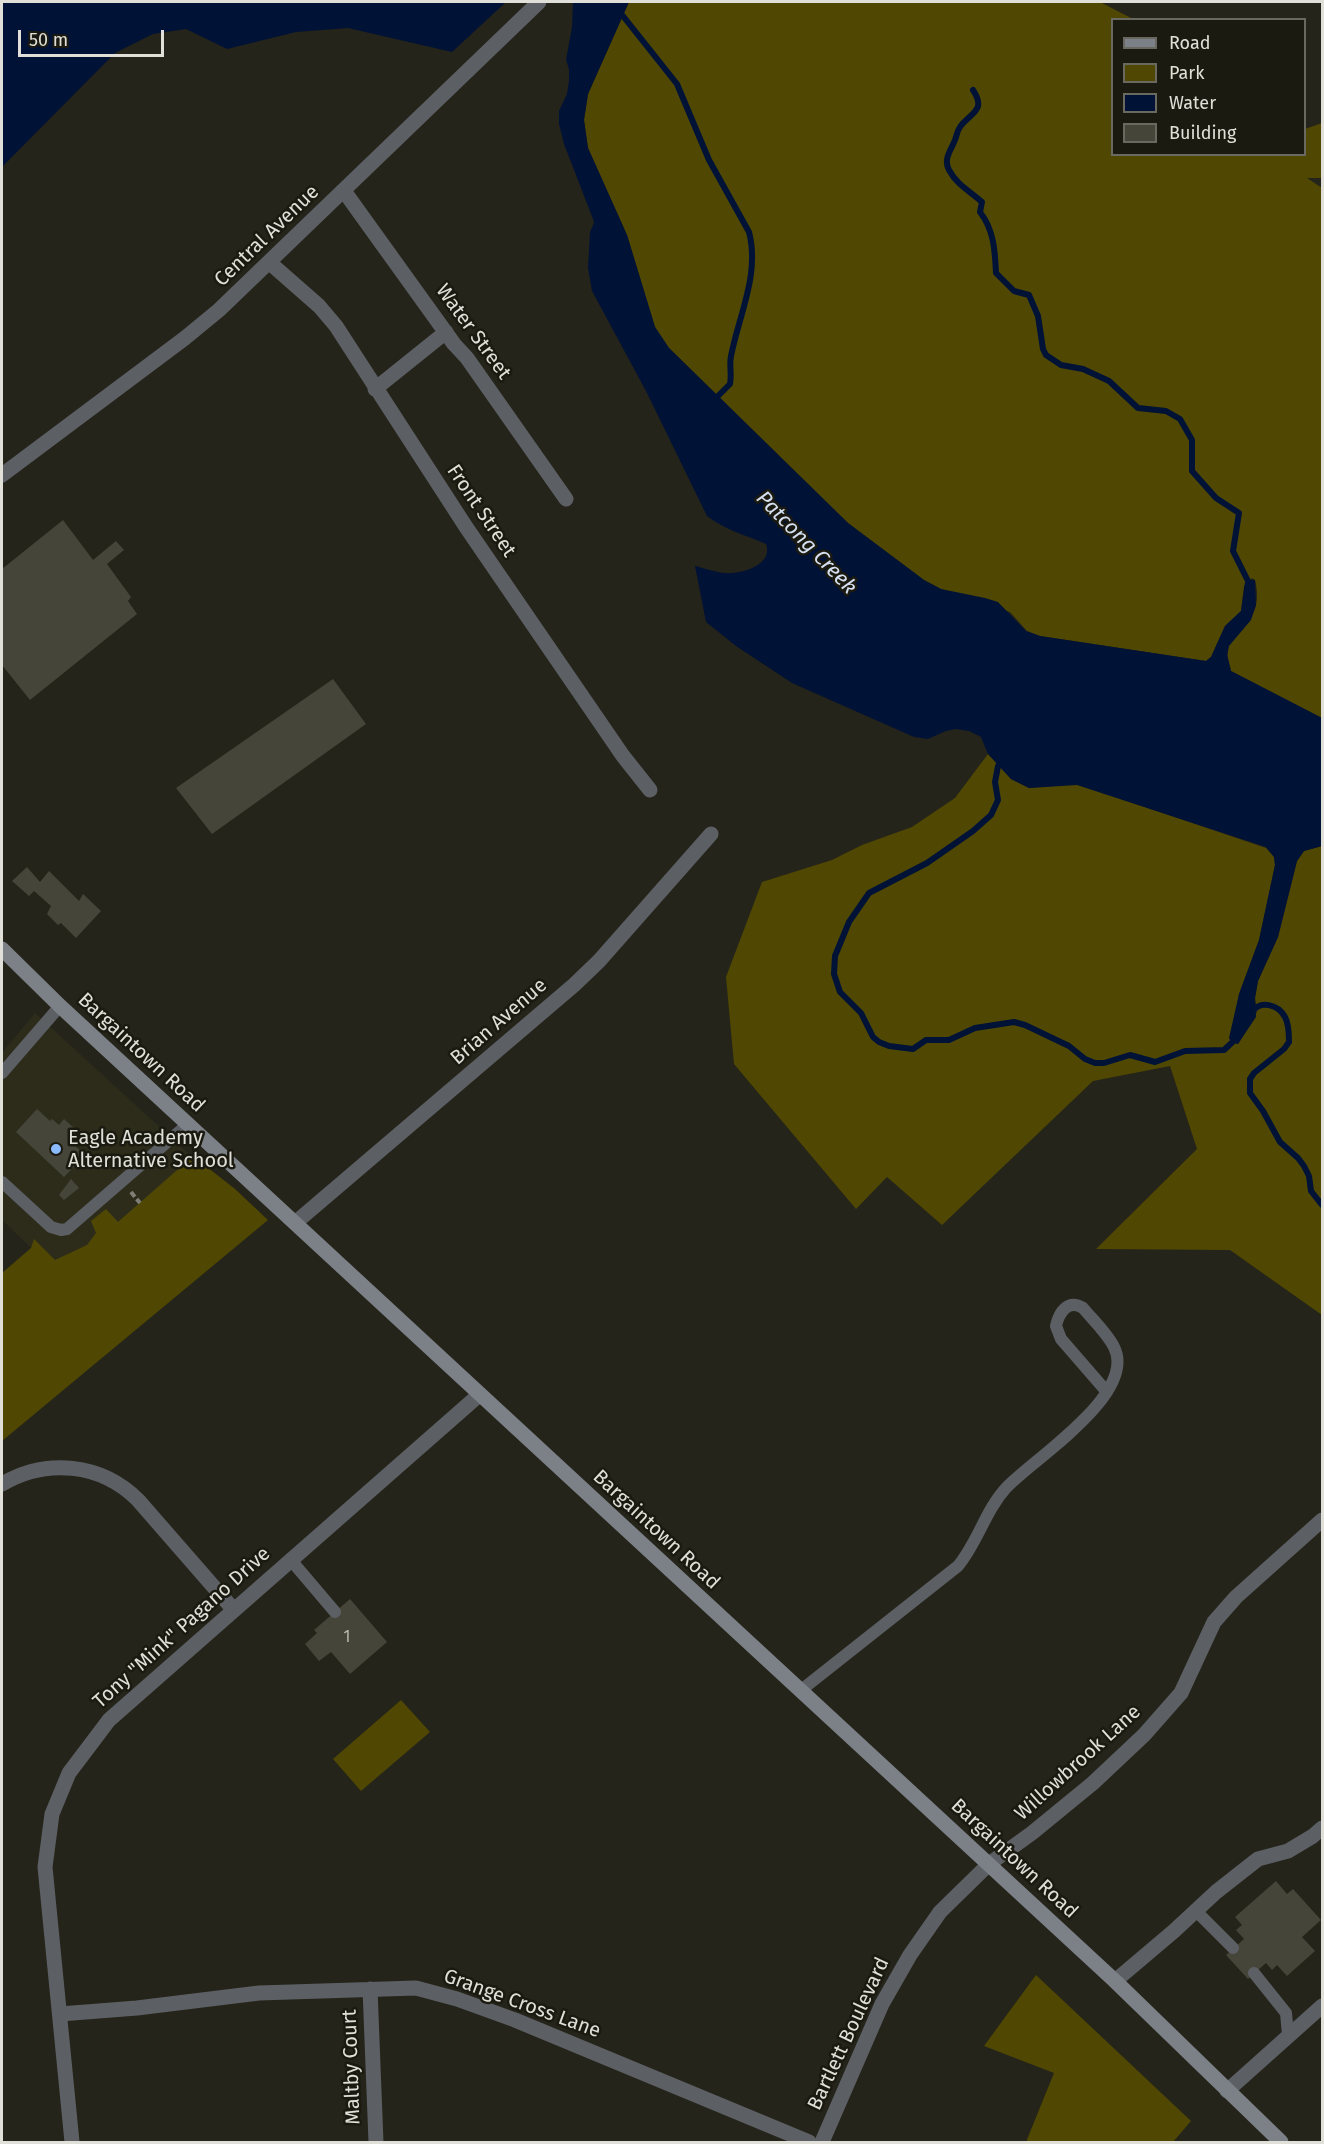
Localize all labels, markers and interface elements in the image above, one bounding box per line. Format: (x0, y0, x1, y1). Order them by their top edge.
scale bar (21, 18, 166, 56)
legend (1111, 18, 1306, 156)
text: 50 m (29, 29, 68, 51)
text: Road (1169, 32, 1211, 54)
text: Park (1169, 62, 1204, 84)
text: Water (1169, 92, 1216, 114)
text: Building (1169, 122, 1236, 144)
street label: Central Avenue (210, 180, 324, 292)
street label: Water Street (430, 280, 516, 384)
street label: Front Street (441, 460, 521, 562)
water label: Patcong Creek (751, 486, 861, 600)
street label: Brian Avenue (446, 974, 552, 1070)
street label: Bargaintown Road (73, 988, 209, 1118)
place label: Eagle Academy Alternative School (68, 1126, 234, 1173)
marker: Eagle Academy Alternative School (49, 1142, 63, 1156)
street label: Bargaintown Road (588, 1465, 724, 1595)
street label: Tony "Mink" Pagano Drive (89, 1542, 275, 1714)
house number: 1 (344, 1628, 350, 1648)
street label: Willowbrook Lane (1010, 1700, 1146, 1826)
street label: Bargaintown Road (946, 1794, 1082, 1924)
street label: Bartlett Boulevard (803, 1954, 895, 2114)
street label: Grange Cross Lane (440, 1964, 604, 2044)
street label: Maltby Court (338, 2009, 366, 2125)

